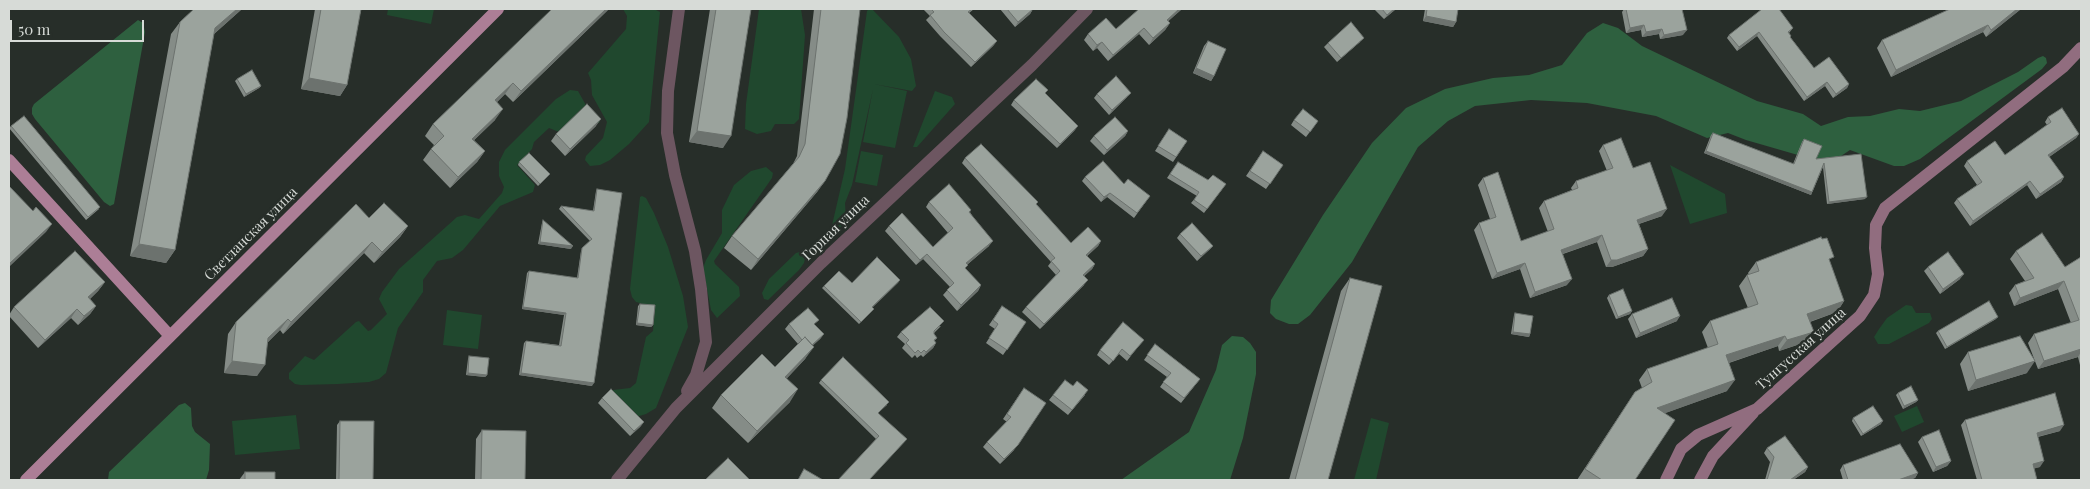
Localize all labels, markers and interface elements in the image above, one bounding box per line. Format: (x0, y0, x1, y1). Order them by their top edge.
scale bar (12, 10, 146, 42)
text: 50 m (18, 19, 50, 39)
street label: Светланская улица (201, 184, 301, 284)
street label: Горная улица (799, 192, 873, 264)
street label: Тунгусская улица (1753, 304, 1849, 394)

